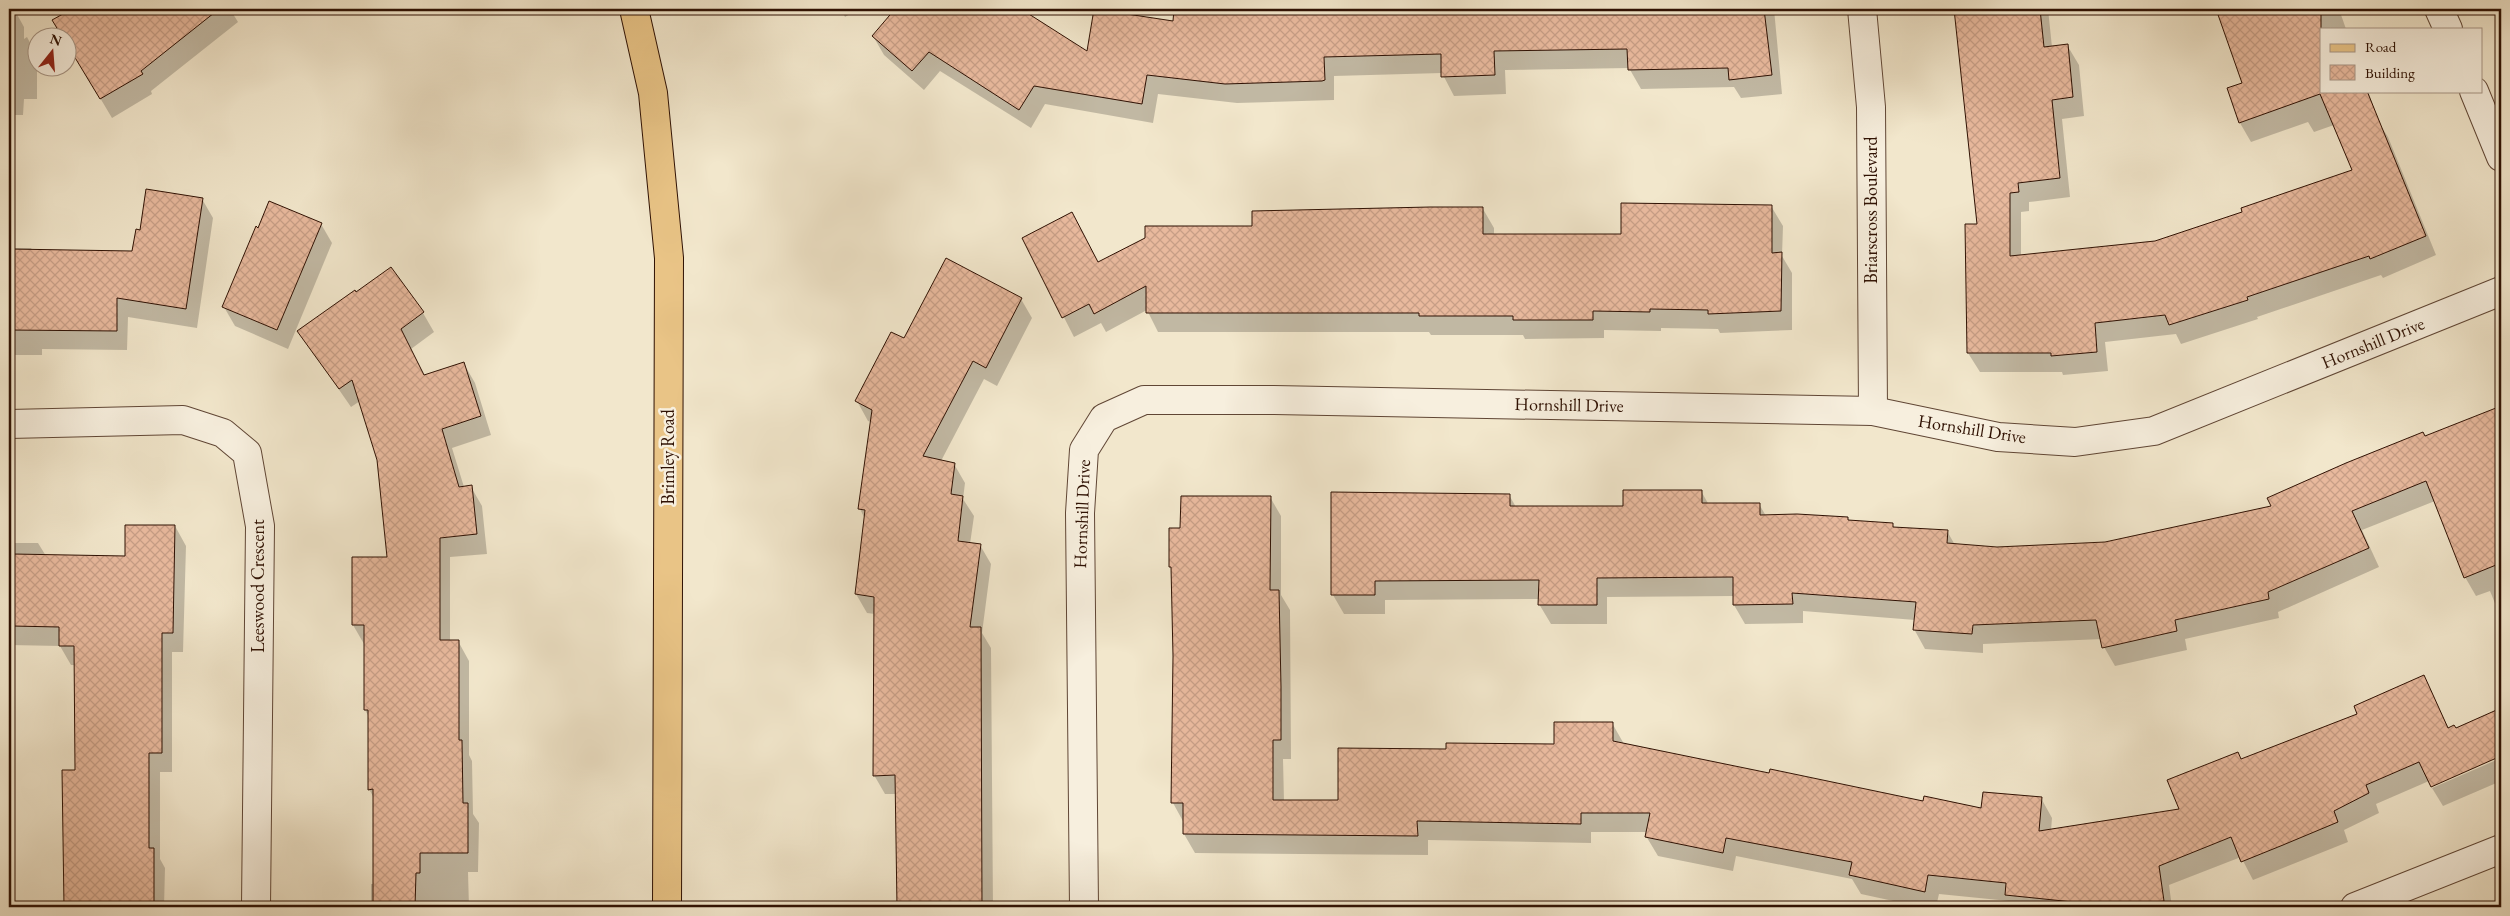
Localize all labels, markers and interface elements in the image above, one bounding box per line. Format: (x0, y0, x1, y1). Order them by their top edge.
north arrow (28, 28, 78, 78)
legend (2320, 28, 2482, 92)
text: N (48, 29, 64, 50)
text: Road (2365, 37, 2397, 56)
text: Building (2365, 63, 2415, 82)
street label: Briarscross Boulevard (1859, 135, 1882, 284)
street label: Hornshill Drive (2318, 311, 2428, 374)
street label: Hornshill Drive (1514, 392, 1624, 417)
street label: Brimley Road (656, 408, 679, 505)
street label: Hornshill Drive (1916, 409, 2028, 448)
street label: Hornshill Drive (1068, 459, 1095, 569)
street label: Leeswood Crescent (246, 519, 269, 653)

